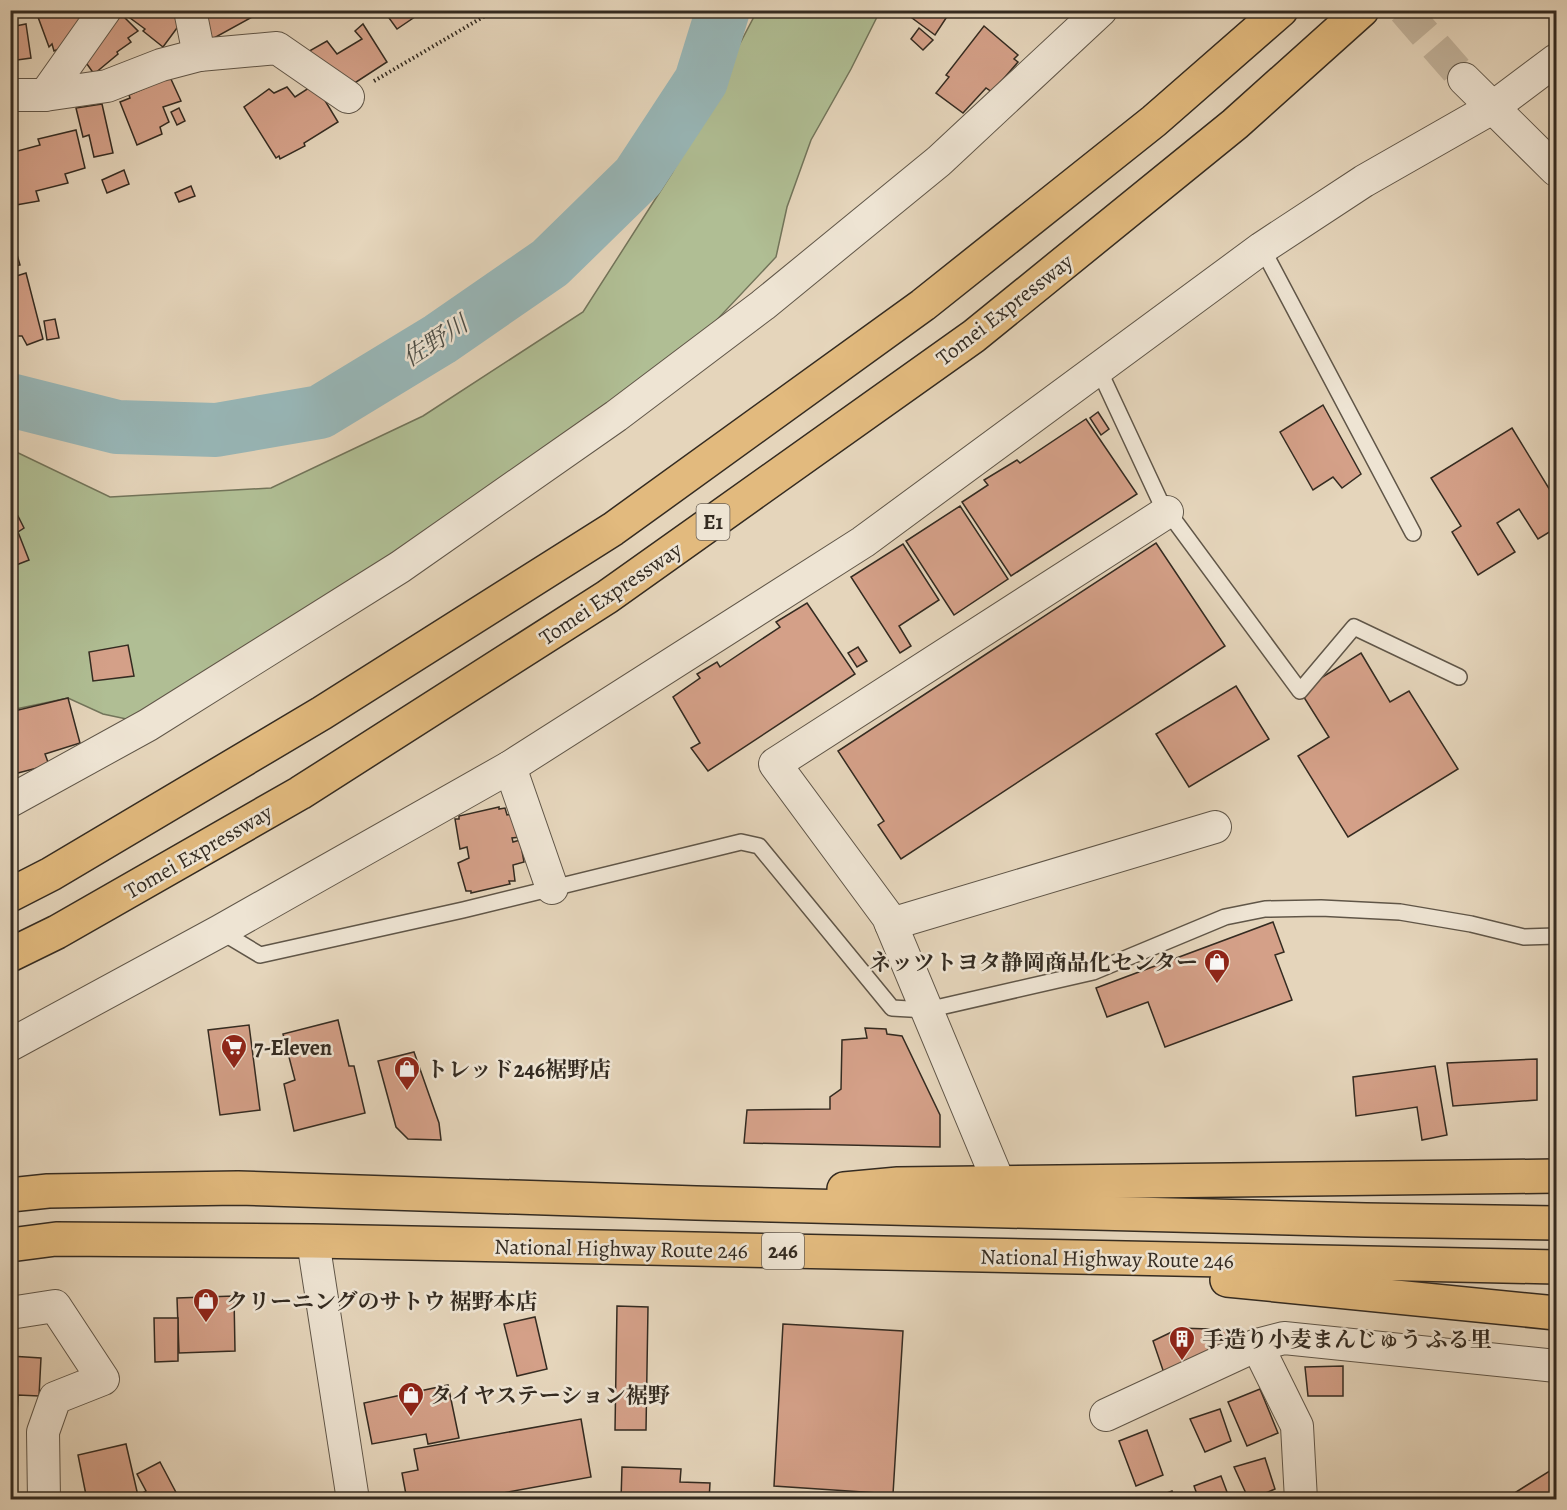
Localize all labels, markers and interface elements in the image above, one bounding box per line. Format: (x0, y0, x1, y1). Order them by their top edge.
street label: Tomei Expressway (930, 247, 1079, 373)
water label: 佐野川 (396, 306, 476, 374)
road number: E1 (696, 504, 730, 540)
street label: Tomei Expressway (533, 535, 688, 653)
street label: Tomei Expressway (119, 797, 278, 906)
shop icon: ネッツトヨタ静岡商品化センター (1202, 947, 1232, 985)
place label: ネッツトヨタ静岡商品化センター (869, 948, 1198, 978)
supermarket icon: 7-Eleven (219, 1032, 249, 1070)
place label: 7-Eleven (254, 1033, 332, 1063)
shop icon: トレッド246裾野店 (392, 1054, 422, 1092)
place label: トレッド246裾野店 (426, 1055, 611, 1085)
street label: National Highway Route 246 (494, 1232, 748, 1266)
road number: 246 (762, 1233, 804, 1269)
street label: National Highway Route 246 (980, 1242, 1234, 1276)
shop icon: クリーニングのサトウ 裾野本店 (191, 1286, 221, 1324)
place label: クリーニングのサトウ 裾野本店 (226, 1287, 537, 1317)
building icon: 手造り小麦まんじゅう ふる里 (1167, 1324, 1197, 1362)
place label: 手造り小麦まんじゅう ふる里 (1202, 1325, 1492, 1355)
shop icon: タイヤステーション裾野 (396, 1380, 426, 1418)
place label: タイヤステーション裾野 (430, 1381, 671, 1411)

